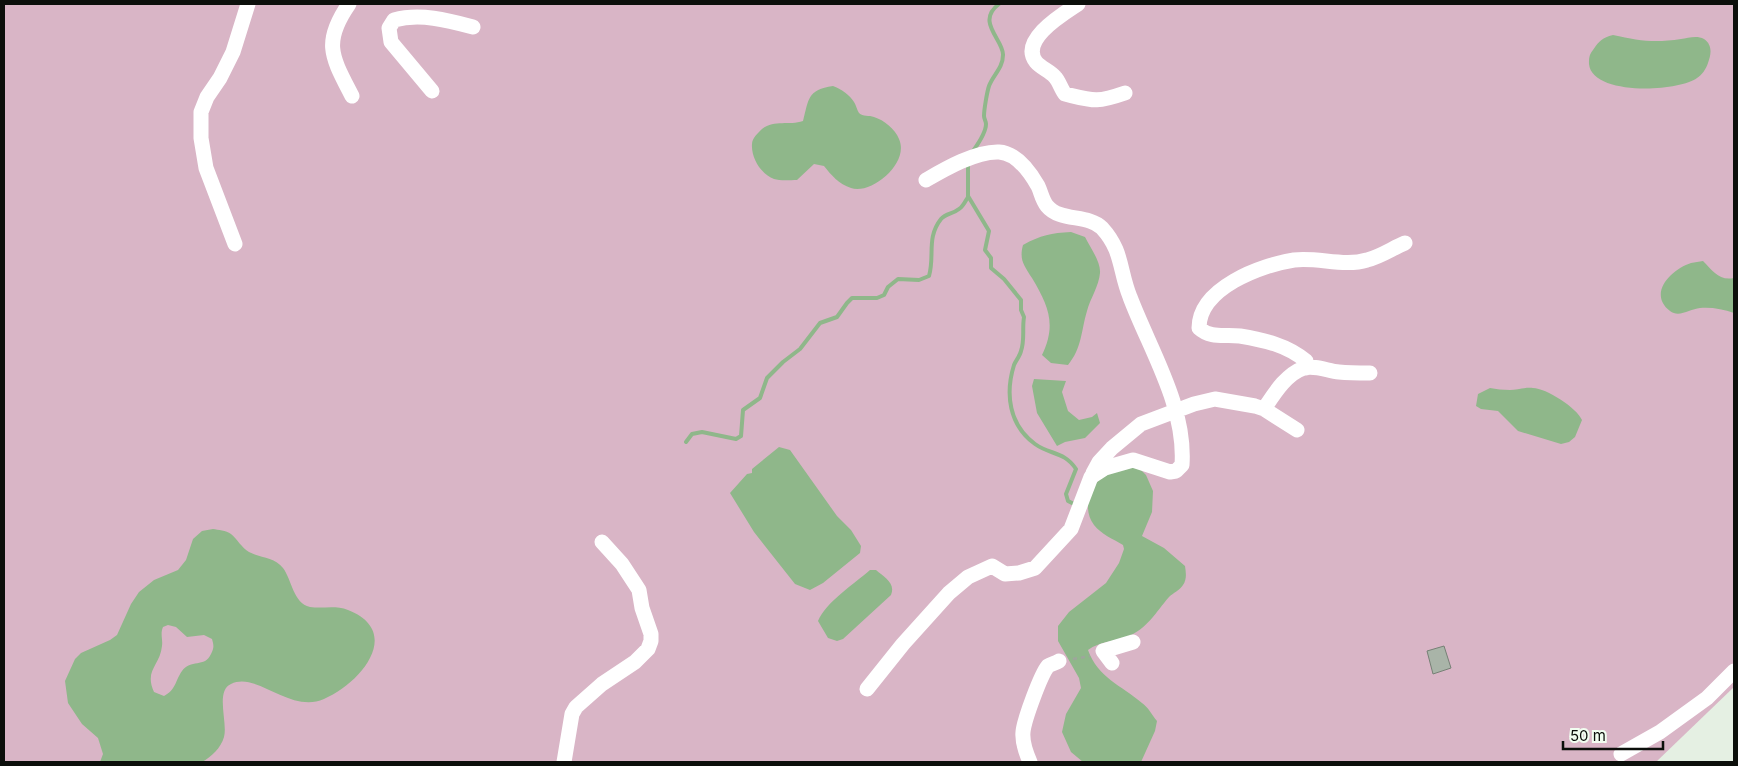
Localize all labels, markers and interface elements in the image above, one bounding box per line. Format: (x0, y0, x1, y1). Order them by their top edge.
scale bar (1563, 718, 1663, 750)
text: 50 m (1570, 726, 1606, 745)

